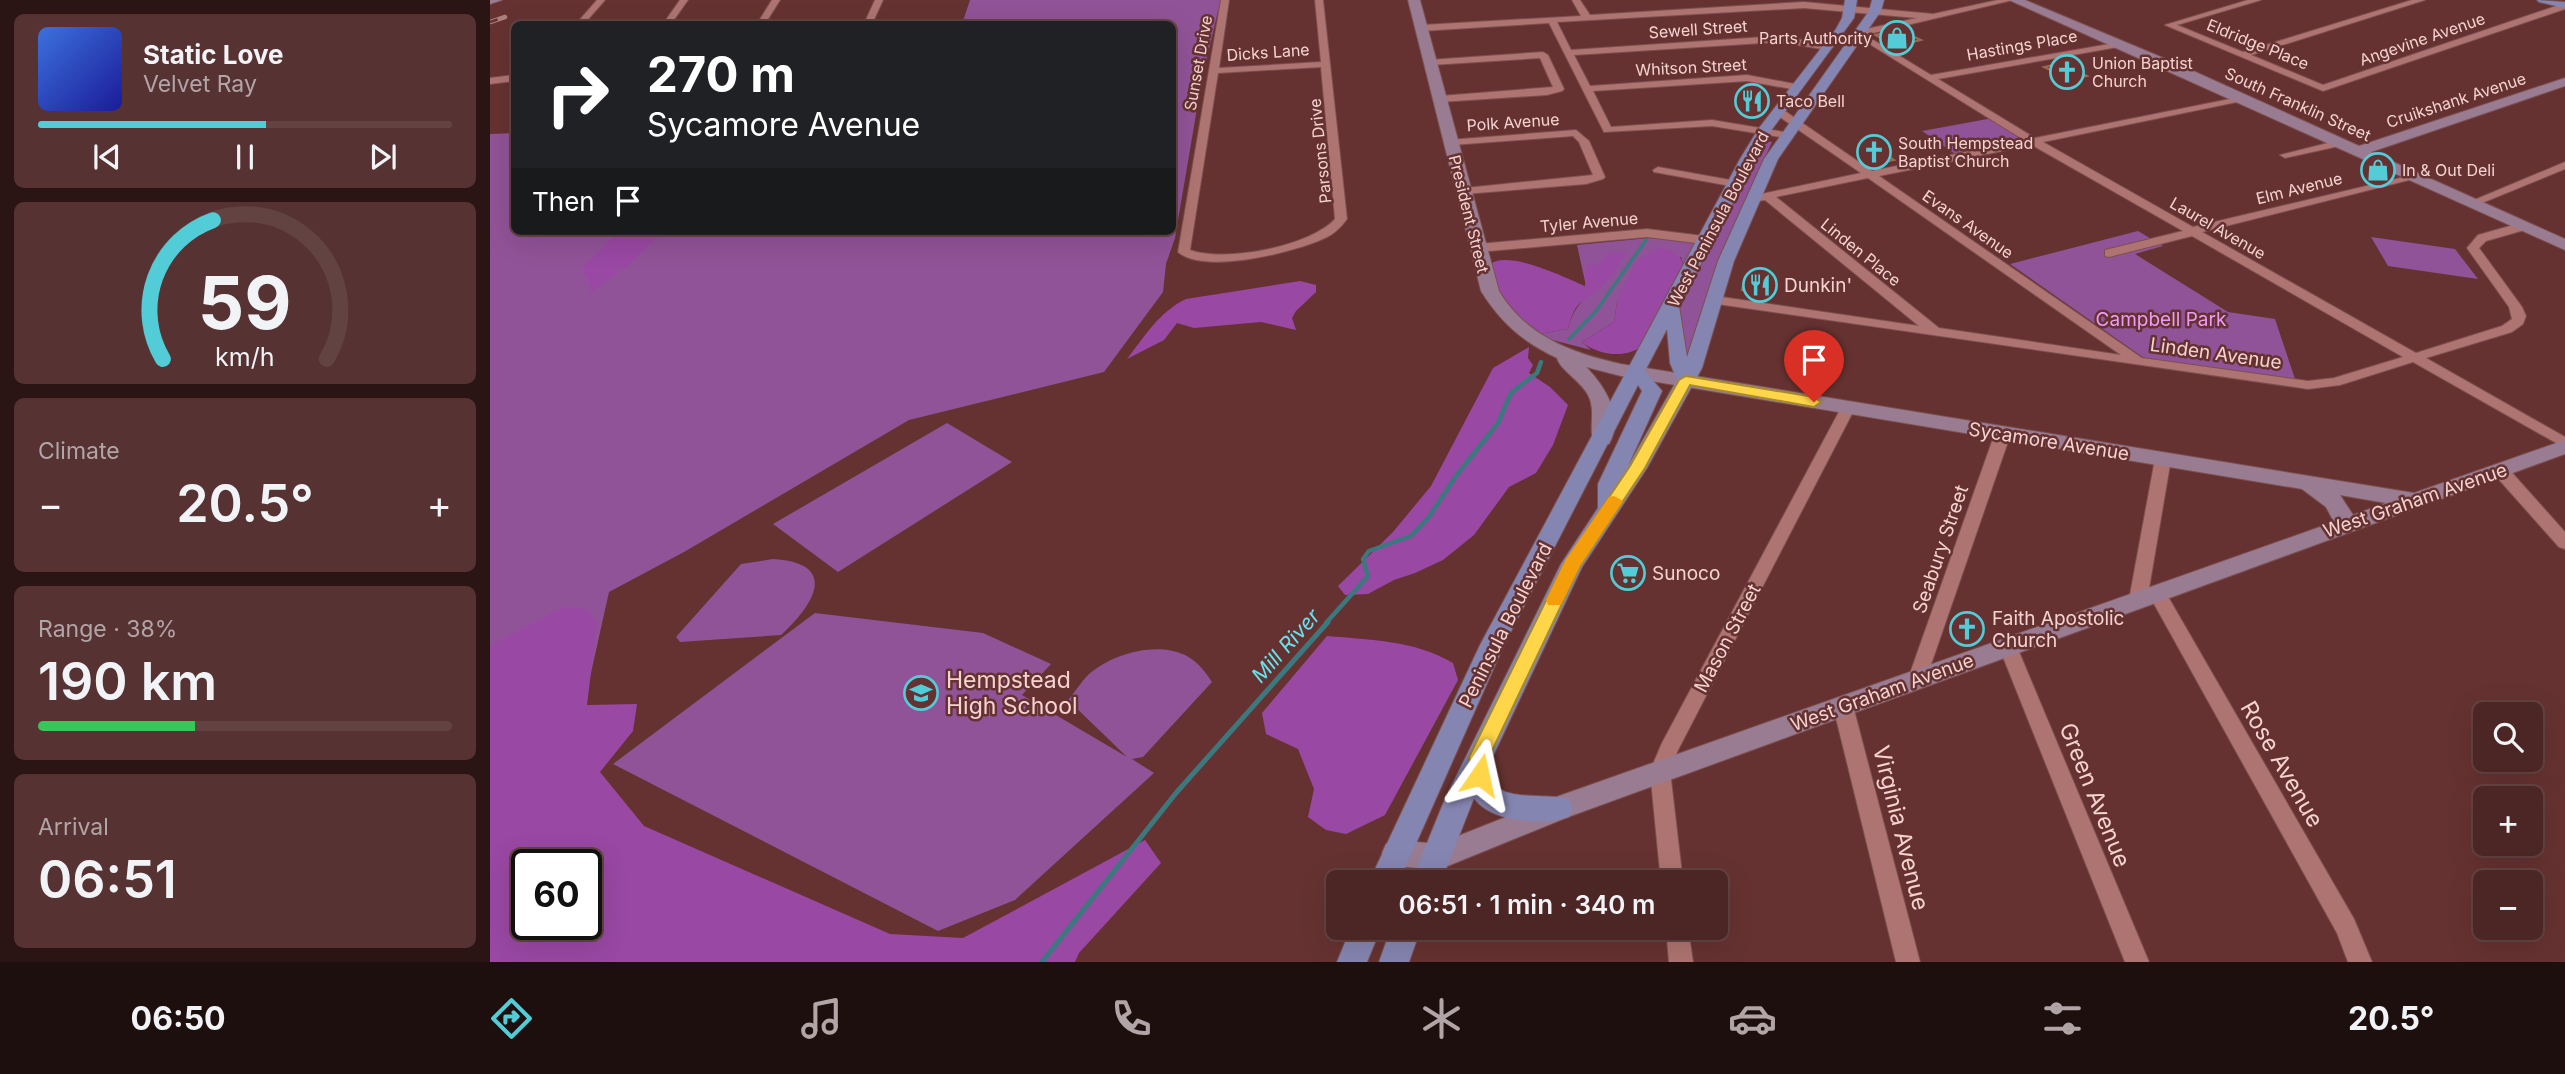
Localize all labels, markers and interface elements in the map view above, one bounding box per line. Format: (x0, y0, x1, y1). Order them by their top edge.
street label: Angevine Avenue (2356, 8, 2488, 70)
street label: Sunset Drive (1180, 14, 1216, 112)
street label: Eldridge Place (2204, 14, 2312, 74)
street label: Sewell Street (1648, 16, 1748, 42)
shop icon: Parts Authority (1878, 19, 1916, 57)
street label: Hastings Place (1965, 25, 2079, 65)
place label: Parts Authority (1759, 28, 1872, 48)
text: Static Love (143, 39, 284, 70)
street label: Dicks Lane (1226, 39, 1310, 65)
text: 270 m (647, 45, 795, 104)
icon: right (532, 49, 623, 140)
church icon: Union Baptist Church (2048, 53, 2086, 91)
place label: Union Baptist Church (2092, 53, 2193, 91)
street label: Whitson Street (1635, 54, 1747, 80)
street label: South Franklin Street (2222, 63, 2374, 145)
street label: Cruikshank Avenue (2384, 68, 2528, 132)
text: Velvet Ray (143, 70, 257, 98)
restaurant icon: Taco Bell (1733, 82, 1771, 120)
place label: Taco Bell (1776, 91, 1845, 111)
street label: Parsons Drive (1305, 98, 1335, 204)
text: Sycamore Avenue (647, 105, 920, 144)
street label: Polk Avenue (1466, 109, 1560, 135)
street label: West Peninsula Boulevard (1663, 128, 1773, 310)
church icon: South Hempstead Baptist Church (1855, 133, 1893, 171)
place label: South Hempstead Baptist Church (1898, 133, 2033, 171)
icon: previous (88, 138, 126, 176)
icon: pause (226, 138, 264, 176)
icon: next (364, 138, 402, 176)
shop icon: In & Out Deli (2359, 151, 2397, 189)
street label: President Street (1445, 153, 1493, 275)
place label: In & Out Deli (2402, 160, 2495, 180)
street label: Elm Avenue (2254, 168, 2344, 208)
icon: arrive (609, 182, 647, 220)
street label: Evans Avenue (1919, 185, 2017, 263)
text: Then (532, 186, 595, 217)
street label: Laurel Avenue (2167, 193, 2269, 263)
street label: Tyler Avenue (1539, 208, 1639, 236)
street label: Linden Place (1817, 214, 1905, 290)
text: 59 (198, 258, 292, 347)
restaurant icon: Dunkin' (1741, 266, 1779, 304)
place label: Dunkin' (1784, 274, 1852, 297)
park label: Campbell Park (2096, 308, 2227, 331)
pin (1784, 330, 1844, 402)
street label: Linden Avenue (2149, 333, 2283, 374)
icon: arrive (1795, 341, 1833, 379)
text: km/h (215, 342, 275, 372)
street label: Sycamore Avenue (1967, 417, 2131, 466)
text: Climate (38, 437, 120, 465)
street label: West Graham Avenue (2320, 458, 2510, 543)
text: 20.5° (176, 472, 314, 535)
text: − (38, 481, 63, 527)
text: + (427, 481, 452, 527)
street label: Seabury Street (1908, 482, 1973, 616)
street label: Peninsula Boulevard (1454, 539, 1557, 712)
supermarket icon: Sunoco (1609, 554, 1647, 592)
place label: Sunoco (1652, 562, 1720, 585)
street label: Mason Street (1689, 580, 1766, 696)
water label: Mill River (1246, 603, 1326, 688)
place label: Faith Apostolic Church (1992, 607, 2124, 652)
church icon: Faith Apostolic Church (1948, 610, 1986, 648)
text: Range · 38% (38, 615, 177, 643)
street label: West Graham Avenue (1788, 649, 1977, 736)
text: 190 km (38, 650, 217, 713)
place label: Hempstead High School (946, 666, 1078, 720)
school or university icon: Hempstead High School (902, 674, 940, 712)
street label: Rose Avenue (2235, 696, 2329, 832)
map controls (2473, 702, 2543, 940)
button: search (2473, 702, 2543, 772)
street label: Green Avenue (2053, 719, 2137, 871)
position arrow (1443, 738, 1517, 812)
street label: Virginia Avenue (1867, 743, 1935, 913)
button: + (2473, 786, 2543, 856)
text: Arrival (38, 813, 109, 841)
text: 06:51 (38, 848, 177, 911)
speed limit sign: 60 (511, 849, 602, 940)
button: − (2473, 870, 2543, 940)
text: 06:51 · 1 min · 340 m (1399, 889, 1655, 920)
icon: directions (487, 994, 536, 1043)
icon: music (797, 994, 846, 1043)
icon: phone (1107, 994, 1156, 1043)
icon: climate (1417, 994, 1466, 1043)
icon: car (1728, 994, 1777, 1043)
icon: filters (2038, 994, 2087, 1043)
text: 06:50 (131, 999, 226, 1038)
text: 20.5° (2348, 999, 2434, 1038)

